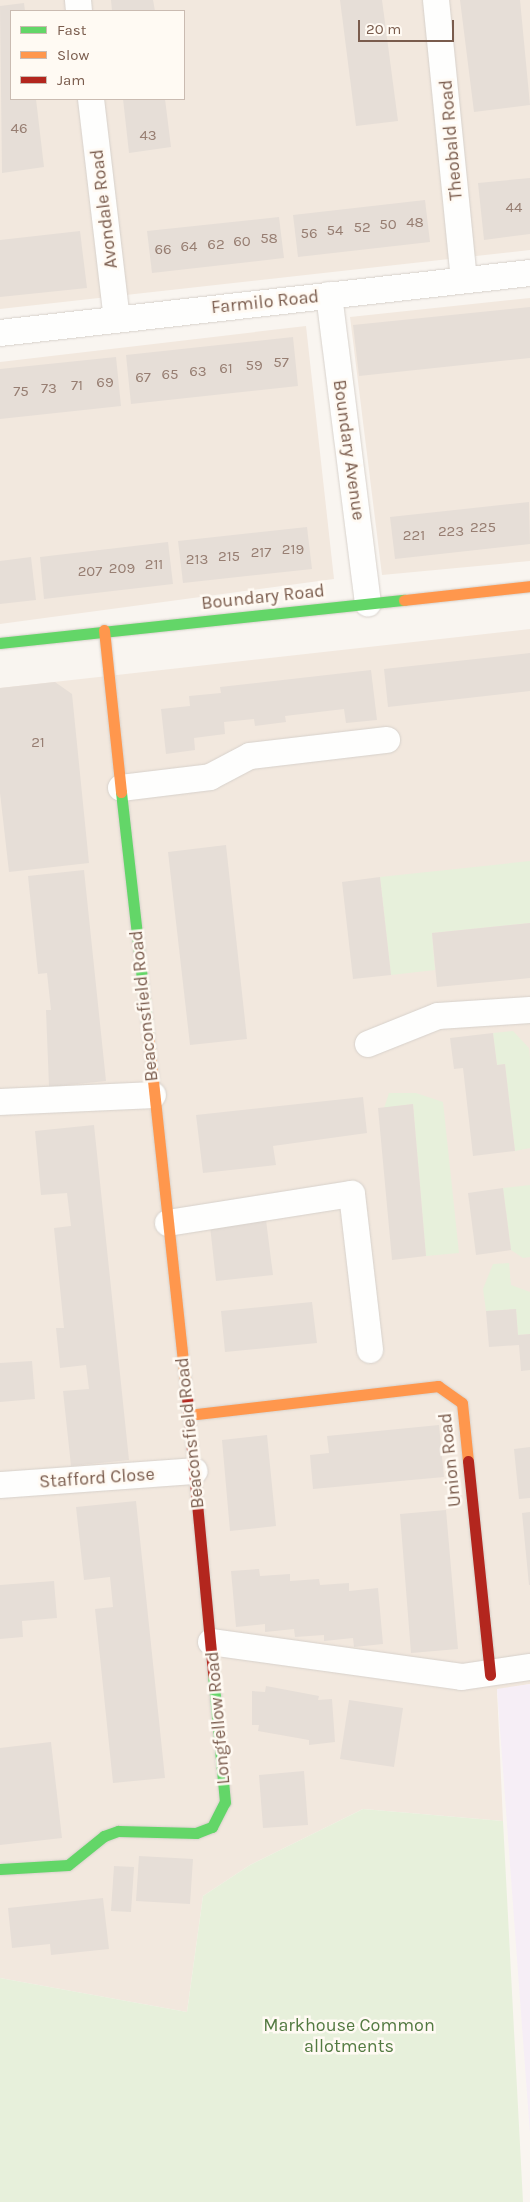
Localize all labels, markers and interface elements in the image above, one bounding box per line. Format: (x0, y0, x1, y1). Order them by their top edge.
legend (10, 10, 185, 100)
scale bar (360, 10, 456, 42)
text: 20 m (366, 20, 401, 38)
text: Fast (57, 21, 86, 39)
text: Slow (57, 46, 89, 64)
text: Jam (57, 71, 85, 89)
street label: Theobald Road (435, 79, 467, 201)
house number: 46 (11, 120, 27, 138)
house number: 43 (139, 127, 157, 145)
street label: Avondale Road (86, 148, 122, 270)
house number: 44 (506, 199, 522, 217)
house number: 48 (406, 214, 424, 232)
house number: 50 (379, 216, 397, 234)
house number: 52 (353, 219, 371, 237)
house number: 54 (327, 222, 343, 240)
house number: 56 (300, 225, 318, 243)
house number: 58 (260, 230, 278, 248)
house number: 60 (233, 233, 251, 251)
house number: 62 (207, 236, 225, 254)
house number: 64 (181, 238, 197, 256)
house number: 66 (154, 241, 172, 259)
street label: Farmilo Road (210, 286, 320, 318)
house number: 57 (273, 354, 289, 372)
house number: 59 (245, 357, 263, 375)
house number: 61 (219, 360, 233, 378)
house number: 63 (189, 363, 207, 381)
house number: 65 (161, 366, 179, 384)
house number: 67 (135, 369, 151, 387)
house number: 69 (96, 374, 114, 392)
house number: 71 (71, 377, 83, 395)
street label: Boundary Avenue (328, 378, 370, 522)
house number: 73 (41, 380, 57, 398)
house number: 75 (13, 383, 29, 401)
house number: 225 (470, 519, 496, 537)
house number: 223 (438, 523, 464, 541)
house number: 221 (403, 527, 425, 545)
house number: 219 (282, 541, 304, 559)
house number: 217 (251, 544, 271, 562)
house number: 215 (218, 548, 240, 566)
house number: 213 (186, 551, 208, 569)
house number: 211 (145, 556, 163, 574)
house number: 209 (109, 560, 135, 578)
house number: 207 (78, 563, 102, 581)
street label: Boundary Road (200, 580, 326, 614)
house number: 21 (31, 734, 45, 752)
street label: Beaconsfield Road (125, 929, 163, 1083)
street label: Beaconsfield Road (171, 1356, 209, 1510)
street label: Union Road (434, 1412, 466, 1508)
street label: Stafford Close (38, 1463, 156, 1493)
street label: Longfellow Road (201, 1651, 235, 1785)
park label: Markhouse Common allotments (263, 2015, 435, 2058)

